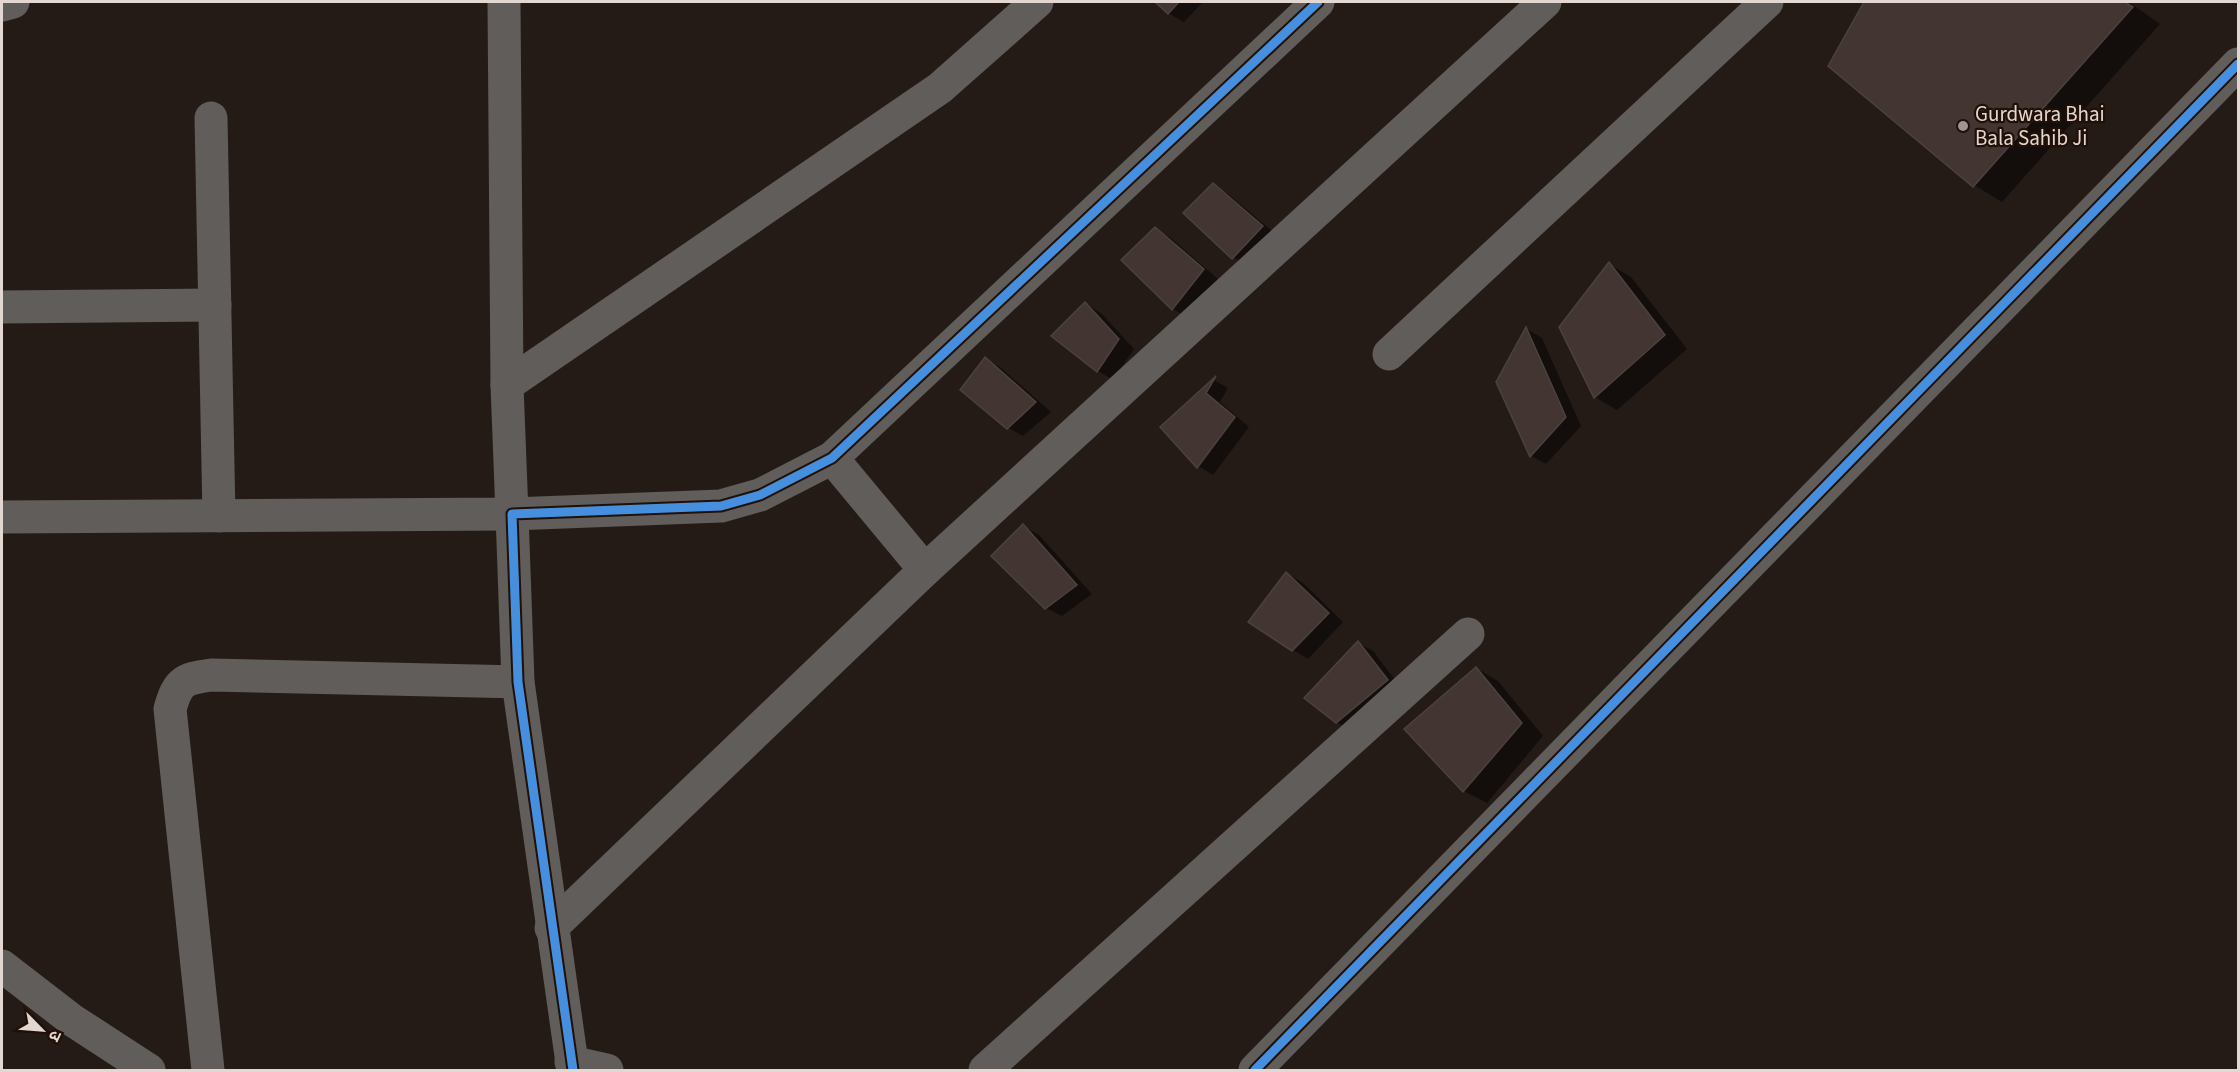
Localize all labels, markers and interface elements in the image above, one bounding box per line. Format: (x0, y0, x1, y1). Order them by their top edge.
place label: Gurdwara Bhai Bala Sahib Ji (1975, 99, 2105, 153)
marker: Gurdwara Bhai Bala Sahib Ji (1956, 119, 1970, 133)
north arrow (12, 1000, 72, 1060)
text: उ (42, 1027, 67, 1045)

